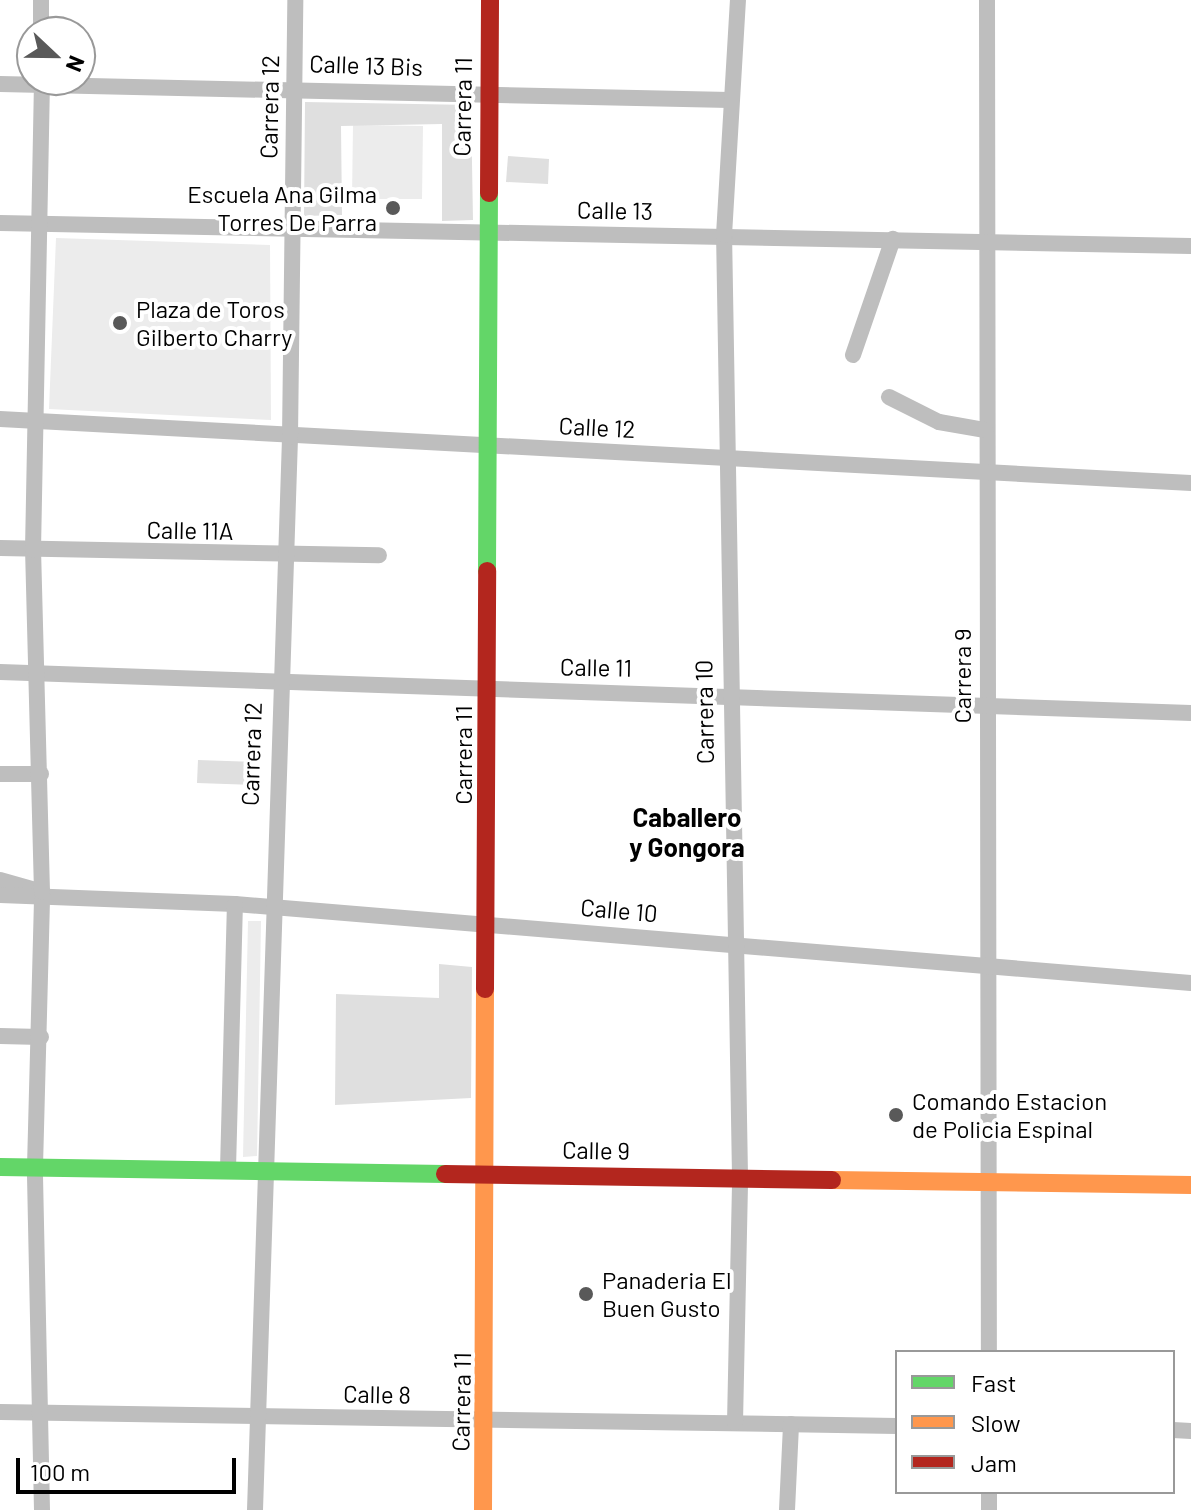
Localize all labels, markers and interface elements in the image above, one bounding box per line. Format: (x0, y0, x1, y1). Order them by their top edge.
north arrow (16, 16, 96, 96)
street label: Calle 13 Bis (309, 49, 423, 81)
text: N (62, 53, 91, 76)
street label: Carrera 12 (254, 55, 284, 159)
street label: Carrera 11 (447, 57, 477, 157)
place label: Escuela Ana Gilma Torres De Parra (187, 180, 377, 236)
street label: Calle 13 (577, 195, 653, 225)
marker: Escuela Ana Gilma Torres De Parra (384, 199, 402, 217)
place label: Plaza de Toros Gilberto Charry (136, 295, 292, 351)
marker: Plaza de Toros Gilberto Charry (111, 314, 129, 332)
street label: Calle 12 (558, 411, 636, 443)
street label: Calle 11A (146, 515, 234, 545)
street label: Carrera 9 (948, 628, 976, 724)
street label: Calle 11 (560, 652, 632, 682)
street label: Carrera 10 (689, 659, 719, 765)
street label: Carrera 12 (235, 702, 267, 806)
street label: Carrera 11 (449, 705, 477, 805)
district label: Caballero y Gongora (629, 801, 745, 862)
street label: Calle 10 (579, 892, 659, 928)
place label: Comando Estacion de Policia Espinal (912, 1087, 1107, 1143)
marker: Comando Estacion de Policia Espinal (887, 1106, 905, 1124)
street label: Calle 9 (562, 1135, 630, 1165)
place label: Panaderia El Buen Gusto (602, 1266, 731, 1322)
marker: Panaderia El Buen Gusto (577, 1285, 595, 1303)
legend (895, 1350, 1175, 1494)
street label: Carrera 11 (446, 1352, 476, 1452)
text: Fast (971, 1368, 1016, 1397)
street label: Calle 8 (343, 1379, 411, 1409)
text: Slow (971, 1408, 1020, 1437)
scale bar (20, 1442, 240, 1492)
text: Jam (971, 1448, 1017, 1477)
text: 100 m (30, 1457, 90, 1486)

